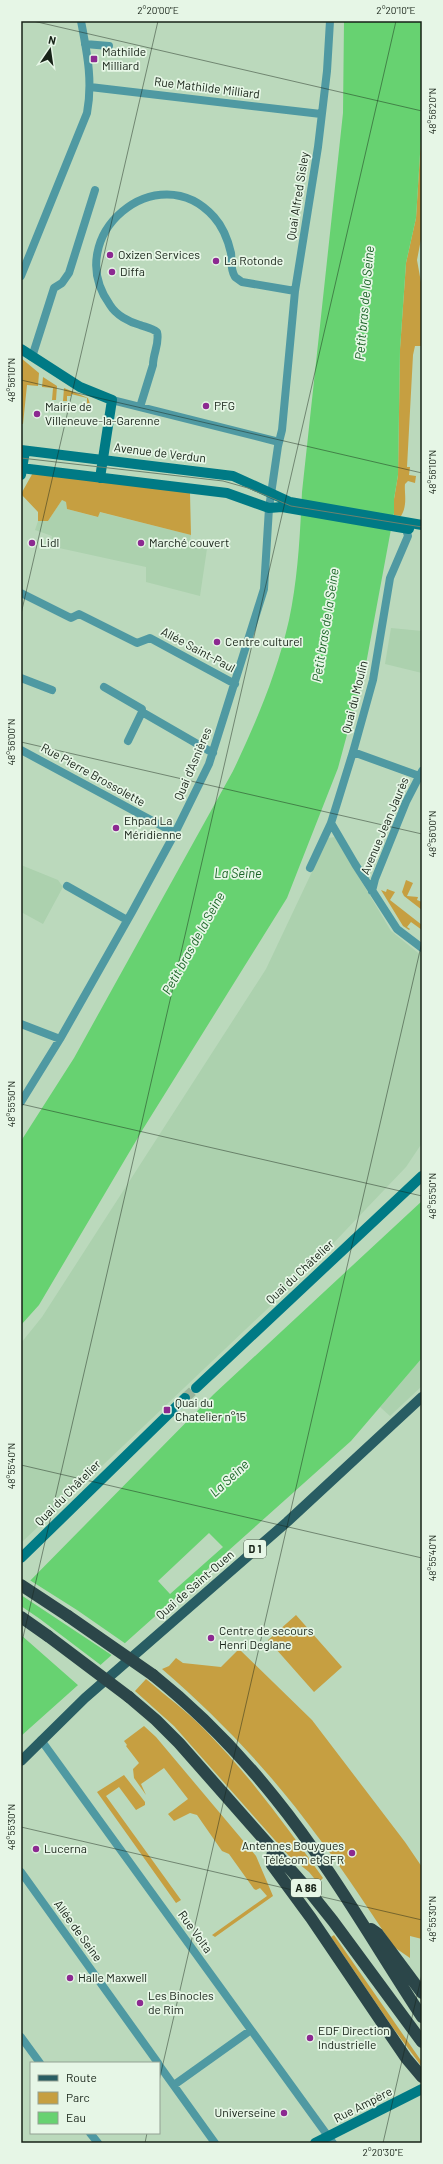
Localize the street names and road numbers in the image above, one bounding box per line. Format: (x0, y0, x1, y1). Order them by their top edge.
street label: Rue Mathilde Milliard (153, 74, 261, 100)
street label: Quai Alfred Sisley (283, 150, 311, 241)
street label: Avenue de Verdun (113, 439, 207, 465)
street label: Allée Saint-Paul (159, 624, 238, 675)
street label: Quai du Moulin (338, 659, 370, 734)
street label: Quai d'Asnières (170, 725, 214, 802)
street label: Rue Pierre Brossolette (39, 740, 148, 809)
street label: Avenue Jean Jaurès (357, 774, 411, 877)
street label: Quai du Châtelier (263, 1236, 336, 1306)
street label: Quai du Châtelier (31, 1456, 104, 1528)
road number: D 1 (244, 1540, 266, 1558)
street label: Quai de Saint-Ouen (153, 1547, 236, 1622)
road number: A 86 (291, 1879, 321, 1897)
street label: Allée de Seine (52, 1897, 106, 1964)
street label: Rue Volta (176, 1908, 216, 1955)
street label: Rue Ampère (331, 2083, 394, 2125)

